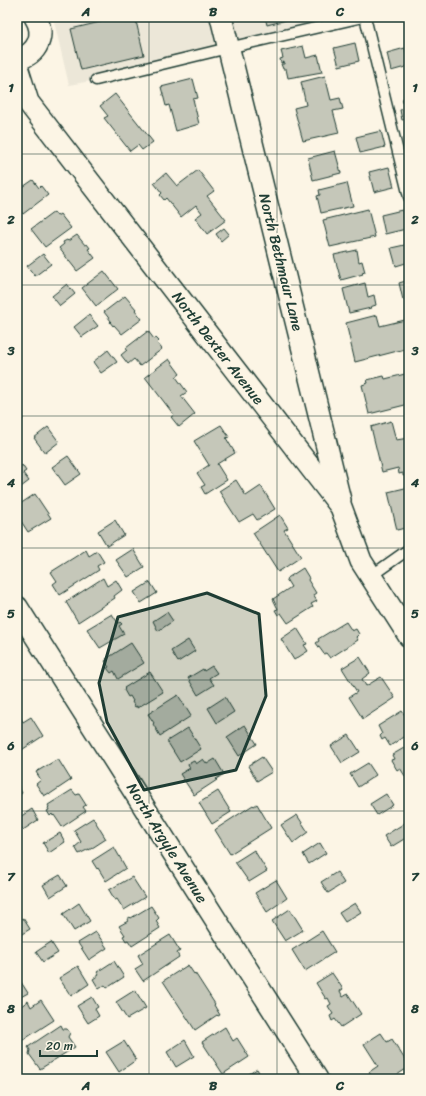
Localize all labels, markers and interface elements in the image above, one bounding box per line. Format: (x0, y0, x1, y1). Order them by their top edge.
text: A (81, 0, 90, 23)
text: B (209, 0, 218, 23)
text: C (335, 0, 345, 23)
text: 1 (8, 76, 14, 99)
text: 1 (412, 76, 418, 99)
street label: North Bethmaur Lane (251, 190, 311, 334)
text: 2 (6, 208, 15, 231)
text: 2 (410, 208, 419, 231)
street label: North Dexter Avenue (165, 285, 271, 411)
text: 3 (6, 339, 15, 362)
text: 3 (410, 339, 419, 362)
text: 4 (6, 471, 16, 494)
text: 4 (410, 471, 420, 494)
text: 5 (7, 602, 15, 625)
text: 5 (411, 602, 419, 625)
text: 6 (6, 734, 15, 757)
text: 6 (410, 734, 419, 757)
street label: North Argyle Avenue (119, 778, 215, 909)
text: 7 (7, 865, 16, 888)
text: 7 (411, 865, 420, 888)
text: 8 (6, 997, 15, 1020)
text: 8 (410, 997, 419, 1020)
scale bar (40, 1032, 97, 1058)
text: 20 m (46, 1035, 73, 1057)
text: A (81, 1074, 90, 1096)
text: B (209, 1074, 218, 1096)
text: C (335, 1074, 345, 1096)

